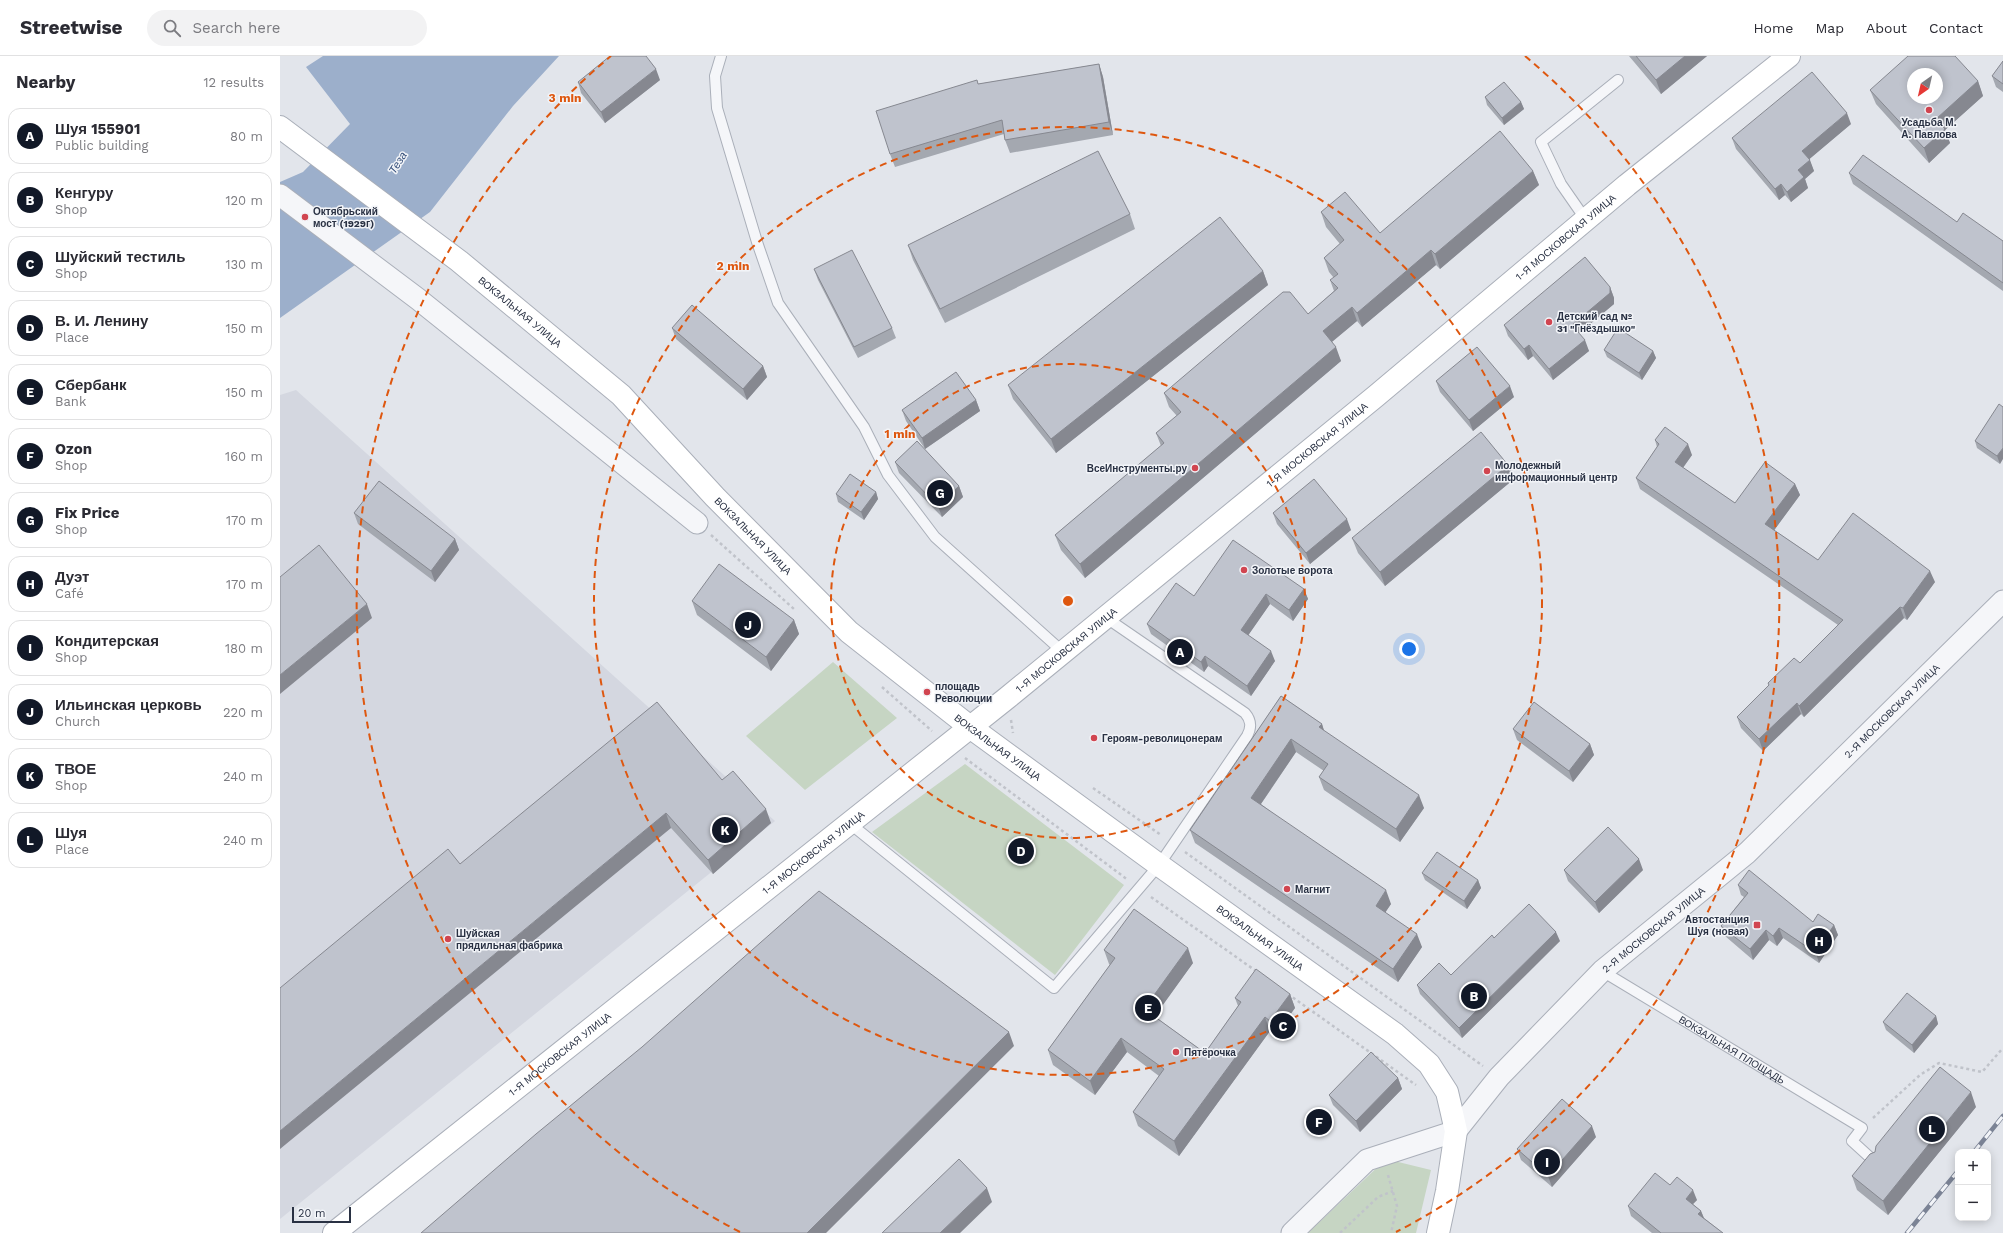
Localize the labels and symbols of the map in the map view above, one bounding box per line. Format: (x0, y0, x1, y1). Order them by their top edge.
north arrow (1907, 68, 1943, 104)
text: 3 min (549, 91, 581, 105)
marker: Усадьба М. А. Павлова (1924, 105, 1934, 115)
place label: Усадьба М. А. Павлова (1901, 117, 1957, 140)
water label: Теза (386, 150, 410, 176)
street label: 1-Я МОСКОВСКАЯ УЛИЦА (1513, 191, 1618, 282)
place label: Октябрьский мост (1929г) (313, 206, 378, 229)
marker: Октябрьский мост (1929г) (300, 212, 310, 222)
text: 2 min (717, 259, 749, 273)
street label: ВОКЗАЛЬНАЯ УЛИЦА (476, 274, 564, 349)
place label: Детский сад № 31 "Гнёздышко" (1557, 311, 1636, 334)
marker: Детский сад № 31 "Гнёздышко" (1544, 317, 1554, 327)
street label: 1-Я МОСКОВСКАЯ УЛИЦА (1264, 400, 1370, 489)
text: 1 min (885, 427, 915, 441)
place label: Молодежный информационный центр (1495, 460, 1618, 483)
place label: ВсеИнструменты.ру (1087, 463, 1187, 474)
marker: ВсеИнструменты.ру (1190, 463, 1200, 473)
marker: Молодежный информационный центр (1482, 466, 1492, 476)
pin: G (927, 478, 953, 508)
street label: ВОКЗАЛЬНАЯ УЛИЦА (713, 495, 794, 577)
marker: Золотые ворота (1239, 565, 1249, 575)
place label: Золотые ворота (1252, 565, 1333, 576)
centre of rings (1061, 594, 1075, 608)
street label: 1-Я МОСКОВСКАЯ УЛИЦА (1013, 605, 1119, 694)
pin: J (735, 610, 761, 640)
pin: A (1167, 637, 1193, 667)
your location (1399, 639, 1419, 659)
street label: 2-Я МОСКОВСКАЯ УЛИЦА (1842, 661, 1942, 760)
place label: площадь Революции (935, 681, 992, 704)
marker: площадь Революции (922, 687, 932, 697)
street label: ВОКЗАЛЬНАЯ УЛИЦА (953, 712, 1043, 783)
marker: Героям-револицонерам (1089, 733, 1099, 743)
place label: Героям-револицонерам (1102, 733, 1222, 744)
street label: 1-Я МОСКОВСКАЯ УЛИЦА (760, 808, 867, 896)
pin: K (712, 815, 738, 845)
pin: D (1008, 836, 1034, 866)
marker: Магнит (1282, 884, 1292, 894)
place label: Магнит (1295, 884, 1330, 895)
street label: 2-Я МОСКОВСКАЯ УЛИЦА (1600, 884, 1707, 974)
street label: ВОКЗАЛЬНАЯ УЛИЦА (1215, 903, 1306, 972)
place label: Автостанция Шуя (новая) (1685, 914, 1749, 937)
marker: Автостанция Шуя (новая) (1752, 920, 1762, 930)
pin: H (1806, 926, 1832, 956)
place label: Шуйская прядильная фабрика (456, 928, 563, 951)
marker: Шуйская прядильная фабрика (443, 934, 453, 944)
pin: B (1461, 981, 1487, 1011)
pin: E (1135, 993, 1161, 1023)
street label: 1-Я МОСКОВСКАЯ УЛИЦА (506, 1010, 613, 1098)
pin: C (1270, 1011, 1296, 1041)
street label: ВОКЗАЛЬНАЯ ПЛОЩАДЬ (1677, 1013, 1787, 1086)
marker: Пятёрочка (1171, 1047, 1181, 1057)
place label: Пятёрочка (1184, 1047, 1236, 1058)
pin: F (1306, 1107, 1332, 1137)
pin: L (1919, 1114, 1945, 1144)
pin: I (1534, 1147, 1560, 1177)
scale bar (292, 1205, 351, 1224)

